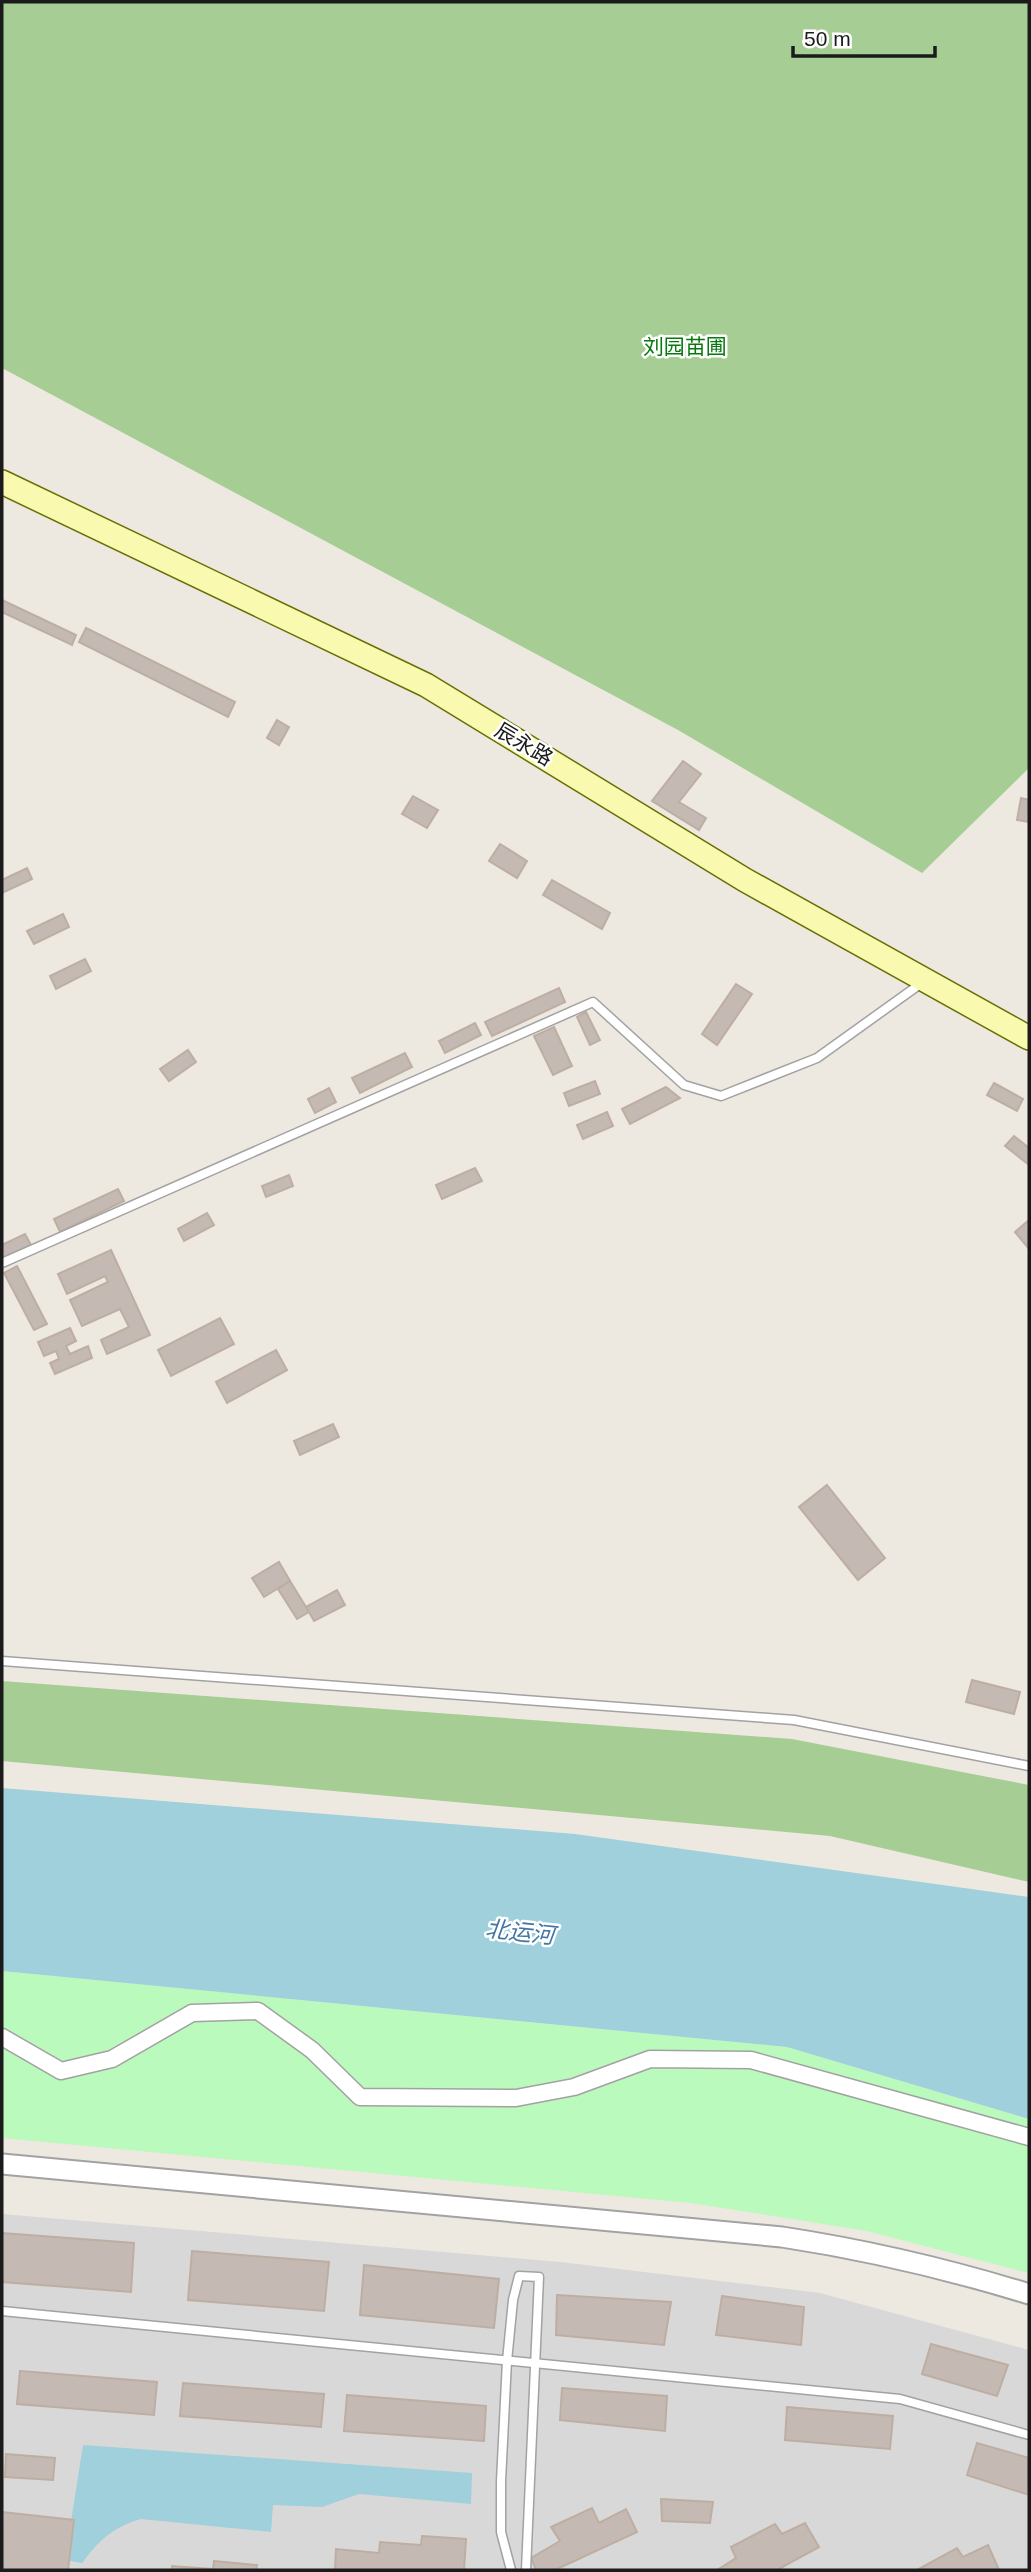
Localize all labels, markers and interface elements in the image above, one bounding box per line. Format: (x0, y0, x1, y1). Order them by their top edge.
scale bar (793, 14, 935, 58)
text: 50 m (804, 27, 851, 50)
park label: 刘园苗圃 (643, 335, 727, 358)
street label: 辰永路 (491, 718, 557, 770)
water label: 北运河 (484, 1915, 560, 1949)

